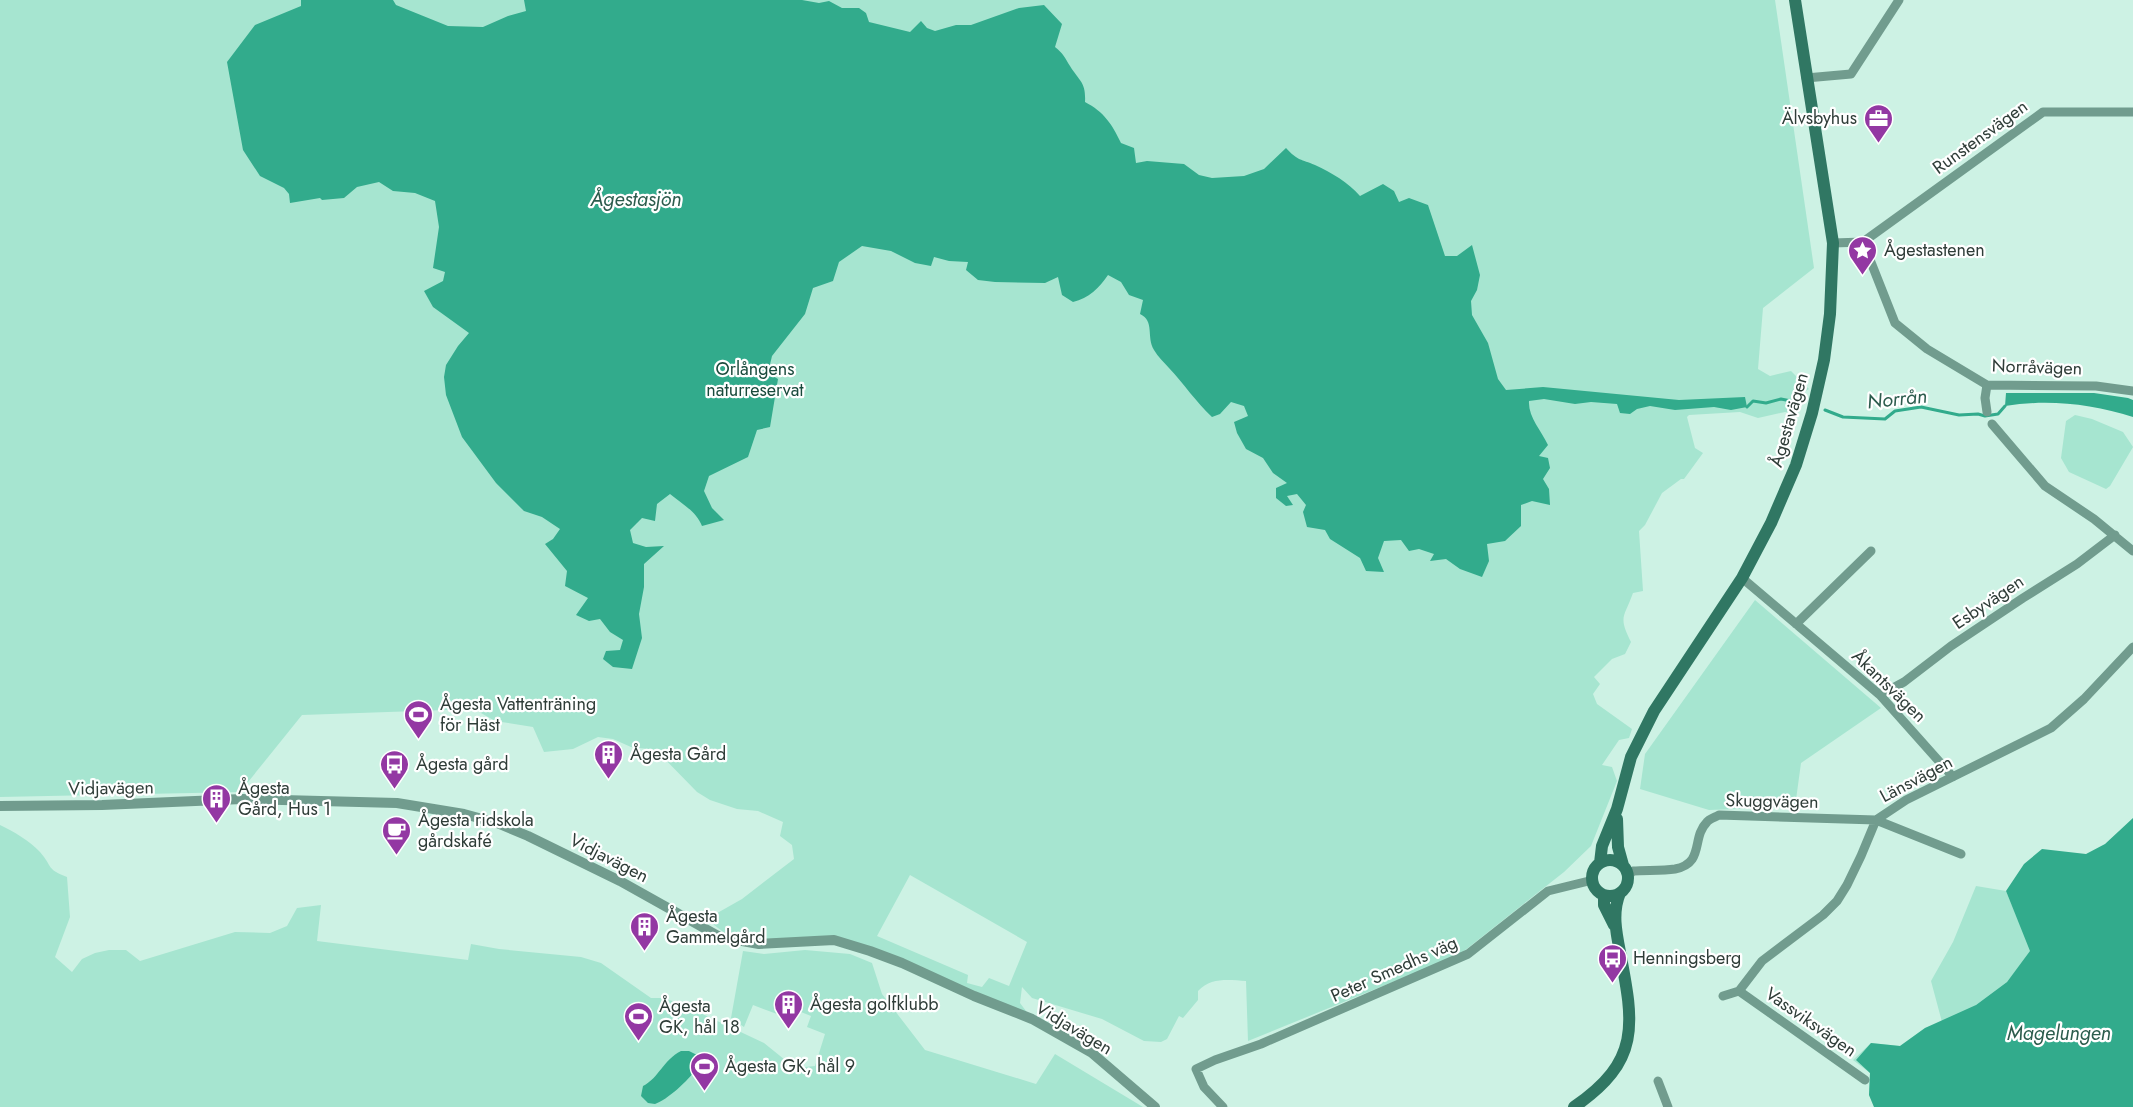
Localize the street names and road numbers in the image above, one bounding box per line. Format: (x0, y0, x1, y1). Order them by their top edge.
street label: Runstensvägen (1927, 94, 2033, 180)
street label: Norråvägen (1991, 352, 2083, 382)
street label: Ågestavägen (1763, 370, 1815, 470)
street label: Esbyvägen (1947, 569, 2029, 635)
street label: Åkantsvägen (1846, 644, 1932, 728)
street label: Länsvägen (1875, 749, 1957, 809)
street label: Vidjavägen (68, 774, 154, 802)
street label: Skuggvägen (1725, 787, 1819, 815)
street label: Vidjavägen (565, 827, 653, 889)
street label: Peter Smedhs väg (1326, 929, 1462, 1009)
street label: Vassviksvägen (1760, 981, 1862, 1063)
street label: Vidjavägen (1031, 995, 1117, 1061)

